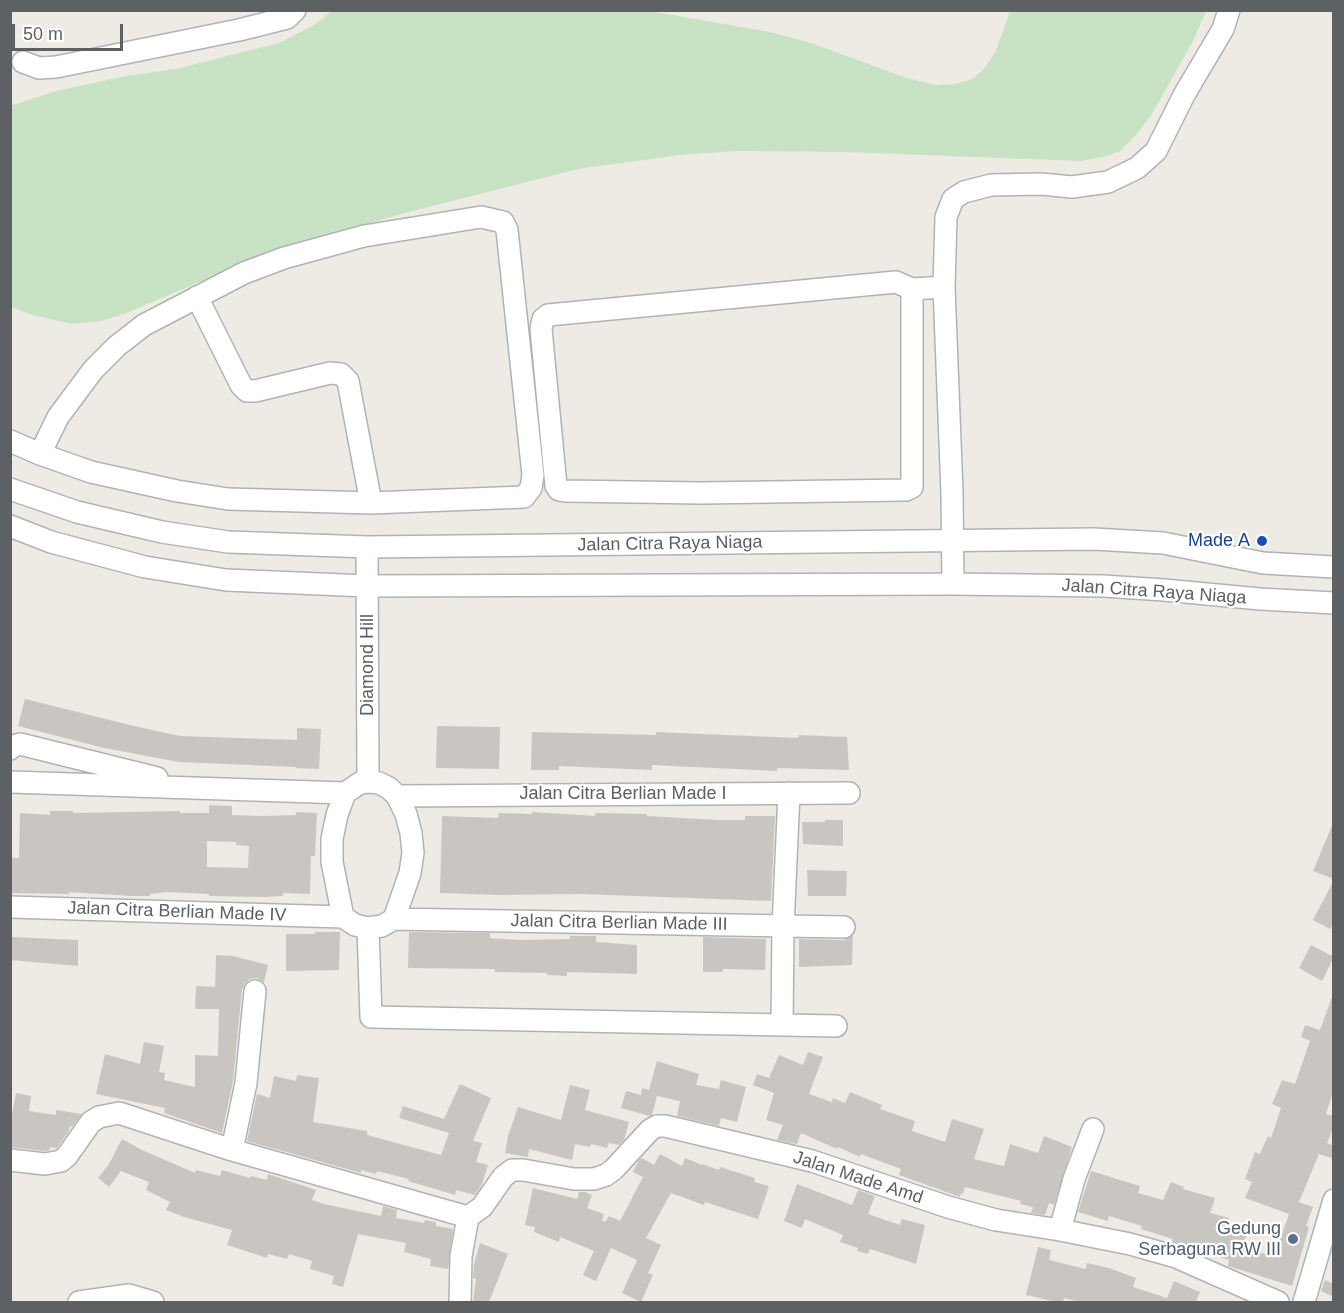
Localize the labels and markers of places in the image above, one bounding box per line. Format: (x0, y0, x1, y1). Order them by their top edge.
place label: Made A (1188, 530, 1250, 552)
marker: Made A (1255, 534, 1269, 548)
place label: Gedung Serbaguna RW III (1138, 1218, 1281, 1260)
marker: Gedung Serbaguna RW III (1286, 1232, 1300, 1246)

